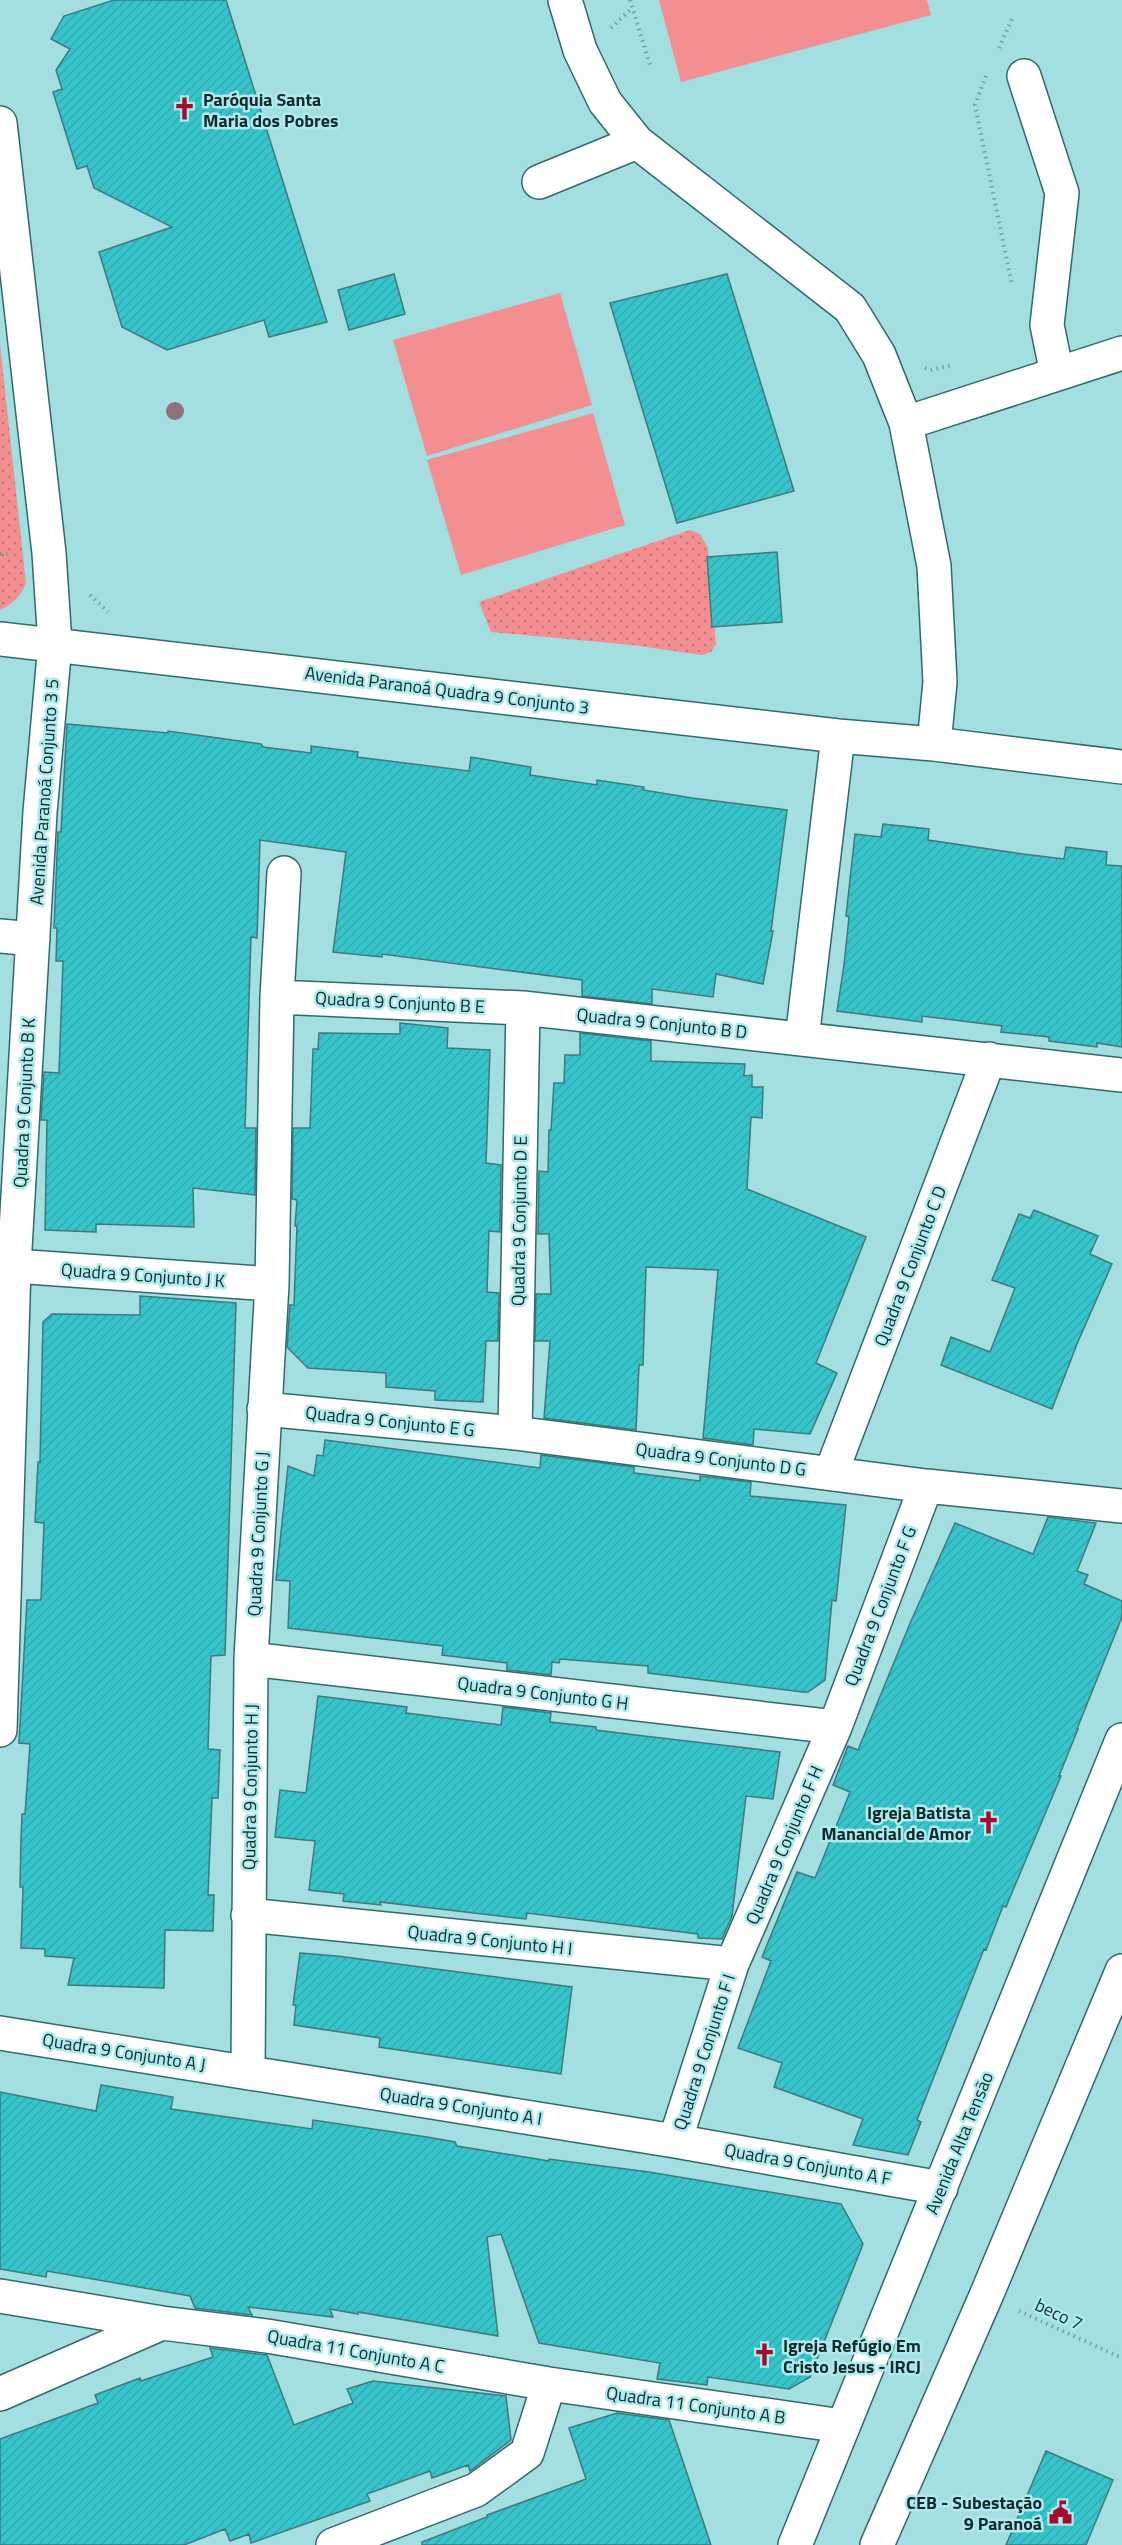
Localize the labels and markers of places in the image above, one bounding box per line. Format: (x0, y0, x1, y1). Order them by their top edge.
place label: Paróquia Santa Maria dos Pobres (203, 86, 338, 134)
church icon: Paróquia Santa Maria dos Pobres (172, 96, 198, 122)
place label: Igreja Batista Manancial de Amor (821, 1799, 971, 1847)
church icon: Igreja Batista Manancial de Amor (976, 1809, 1002, 1835)
place label: Igreja Refúgio Em Cristo Jesus - IRCJ (783, 2332, 921, 2380)
church icon: Igreja Refúgio Em Cristo Jesus - IRCJ (752, 2342, 778, 2368)
place label: CEB - Subestação 9 Paranoá (906, 2489, 1042, 2537)
public building icon: CEB - Subestação 9 Paranoá (1047, 2499, 1073, 2525)

